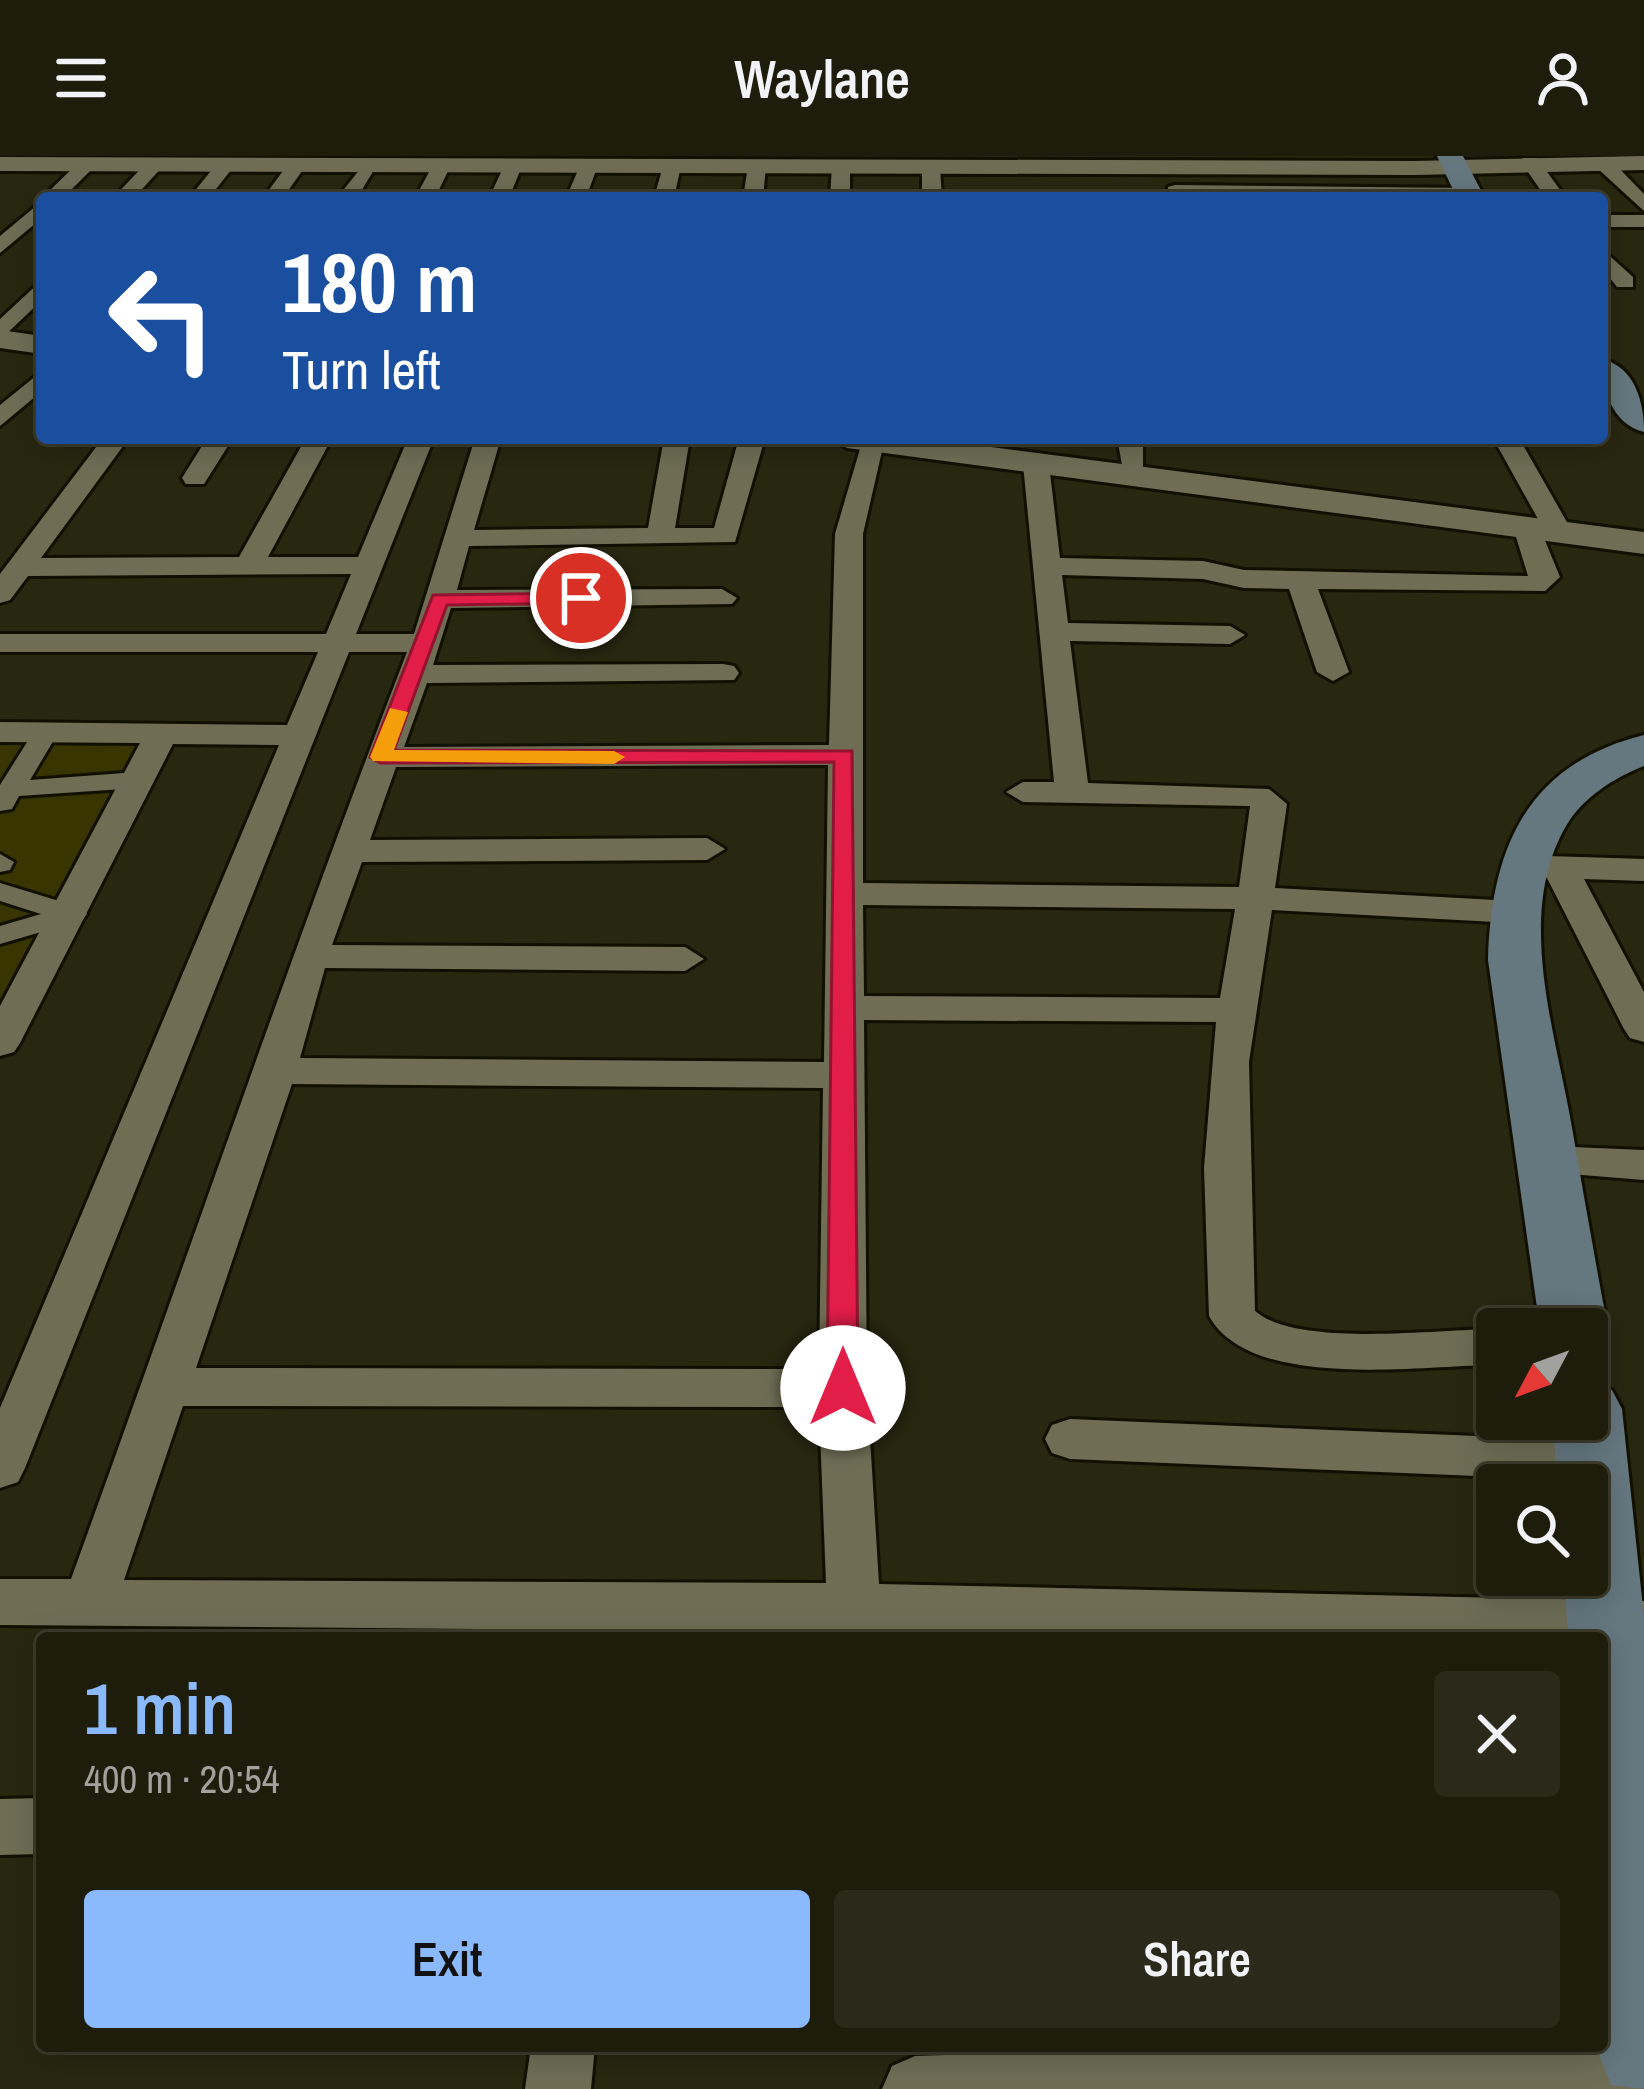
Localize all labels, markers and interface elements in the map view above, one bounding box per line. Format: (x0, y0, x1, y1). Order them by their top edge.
text: Waylane (734, 42, 910, 115)
icon: menu (48, 45, 114, 111)
icon: person (1530, 45, 1596, 111)
text: 180 m (282, 225, 477, 338)
icon: left (84, 240, 240, 396)
text: Turn left (282, 333, 441, 406)
pin (530, 547, 632, 649)
icon: arrive (548, 565, 614, 631)
north arrow (1476, 1308, 1608, 1440)
map controls (1476, 1308, 1608, 1596)
position arrow (780, 1325, 906, 1451)
button: search (1476, 1464, 1608, 1596)
text: 1 min (84, 1659, 236, 1756)
button: close (1434, 1671, 1560, 1797)
text: 400 m · 20:54 (84, 1753, 280, 1805)
button: Exit (84, 1890, 810, 2028)
button: Share (834, 1890, 1560, 2028)

